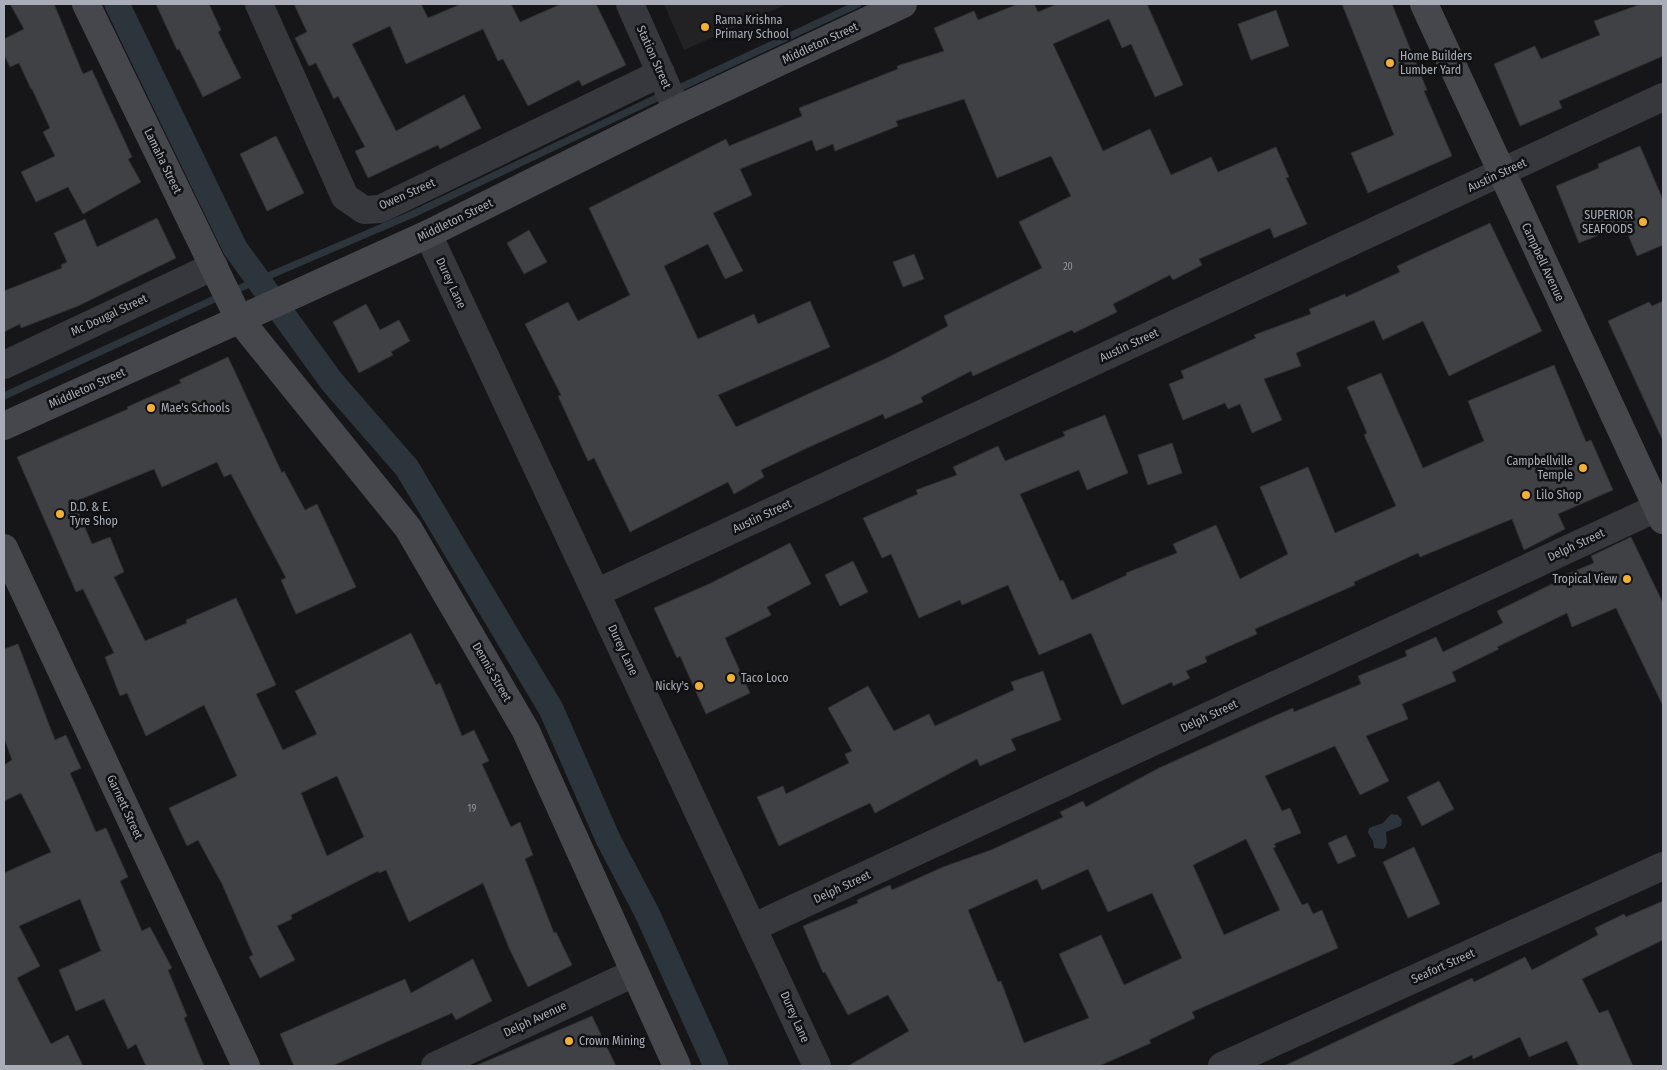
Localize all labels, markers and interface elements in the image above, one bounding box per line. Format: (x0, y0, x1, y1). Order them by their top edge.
place label: Rama Krishna Primary School (715, 13, 789, 41)
street label: Middleton Street (780, 19, 860, 67)
marker: Rama Krishna Primary School (699, 21, 711, 33)
street label: Station Street (634, 23, 674, 91)
place label: Home Builders Lumber Yard (1400, 49, 1472, 77)
marker: Home Builders Lumber Yard (1384, 57, 1396, 69)
street label: Lamaha Street (141, 126, 185, 196)
street label: Austin Street (1465, 155, 1529, 195)
street label: Owen Street (377, 175, 437, 213)
street label: Middleton Street (415, 196, 495, 244)
place label: SUPERIOR SEAFOODS (1582, 208, 1633, 236)
marker: SUPERIOR SEAFOODS (1637, 216, 1649, 228)
street label: Campbell Avenue (1519, 221, 1567, 304)
street label: Durey Lane (433, 255, 469, 311)
house number: 20 (1063, 261, 1073, 273)
street label: Mc Dougal Street (69, 291, 150, 339)
street label: Austin Street (1097, 325, 1161, 365)
street label: Middleton Street (47, 365, 127, 411)
place label: Mae's Schools (161, 401, 230, 415)
marker: Mae's Schools (145, 402, 157, 414)
place label: Campbellville Temple (1506, 454, 1573, 482)
marker: Campbellville Temple (1577, 462, 1589, 474)
place label: Lilo Shop (1536, 488, 1582, 502)
marker: Lilo Shop (1520, 489, 1532, 501)
street label: Austin Street (730, 496, 794, 536)
place label: D.D. & E. Tyre Shop (70, 500, 118, 528)
marker: D.D. & E. Tyre Shop (54, 508, 66, 520)
street label: Delph Street (1545, 526, 1607, 564)
place label: Tropical View (1553, 572, 1617, 586)
marker: Tropical View (1621, 573, 1633, 585)
street label: Durey Lane (605, 622, 641, 678)
street label: Dennis Street (469, 640, 515, 704)
place label: Taco Loco (741, 671, 788, 685)
marker: Taco Loco (725, 672, 737, 684)
place label: Nicky's (655, 679, 689, 693)
marker: Nicky's (693, 680, 705, 692)
street label: Delph Street (1178, 697, 1240, 735)
street label: Garnett Street (104, 773, 146, 841)
house number: 19 (468, 803, 477, 815)
street label: Delph Street (811, 868, 873, 906)
street label: Seafort Street (1409, 946, 1477, 986)
street label: Durey Lane (778, 989, 813, 1045)
street label: Delph Avenue (501, 998, 569, 1040)
place label: Crown Mining (579, 1034, 645, 1048)
marker: Crown Mining (563, 1035, 575, 1047)

